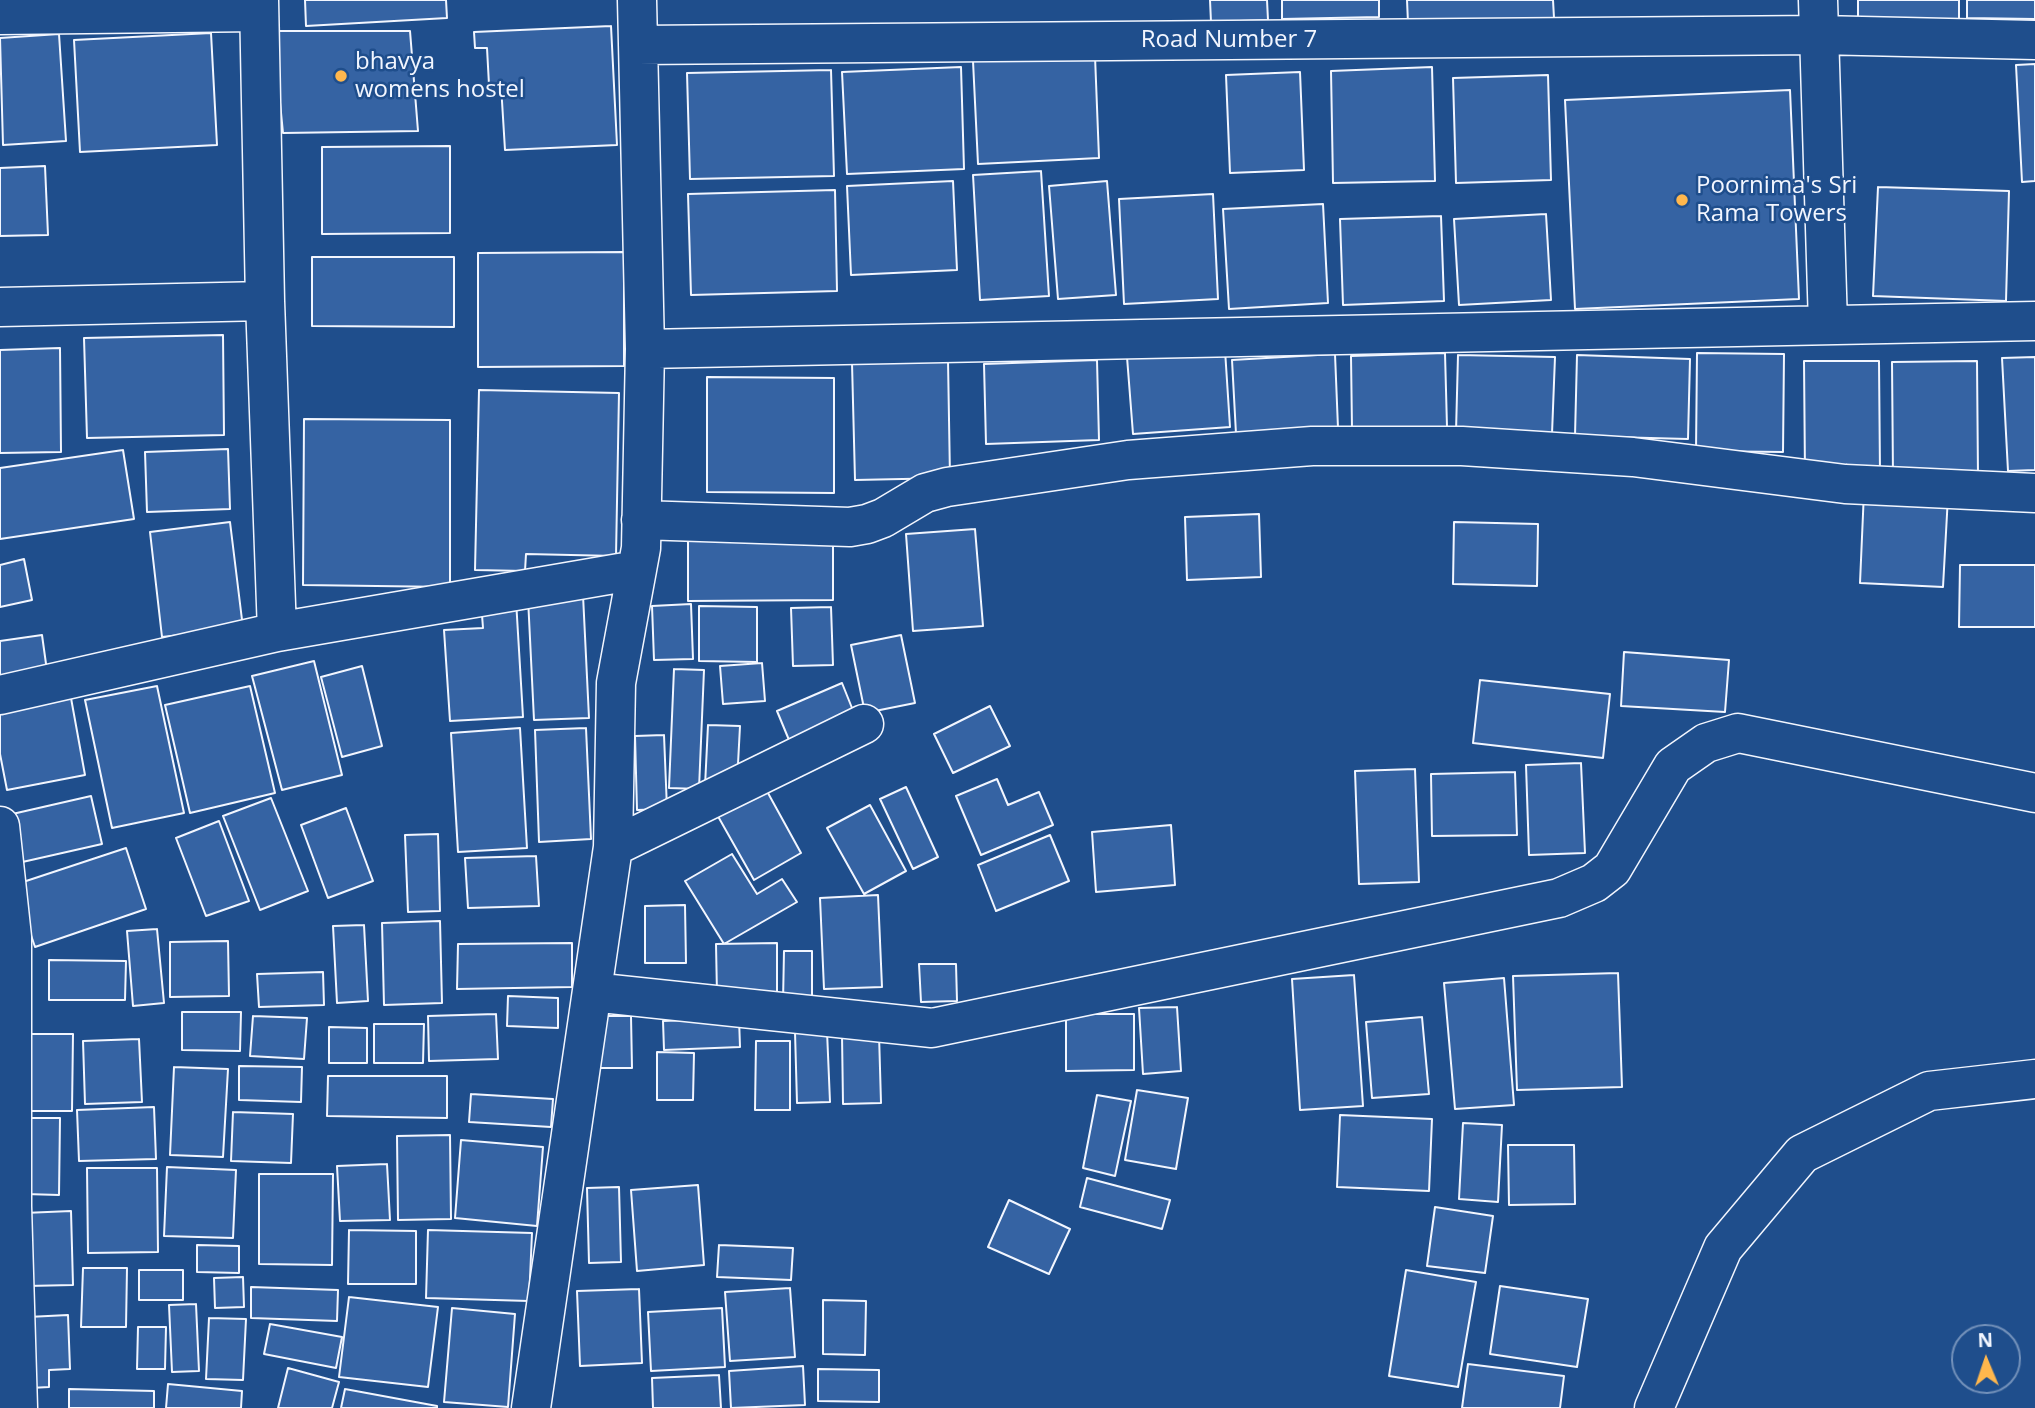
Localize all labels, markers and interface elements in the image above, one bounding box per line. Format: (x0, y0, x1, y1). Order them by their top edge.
street label: Road Number 7 (1141, 26, 1317, 54)
place label: bhavya womens hostel (355, 48, 525, 104)
marker: bhavya womens hostel (333, 68, 349, 84)
place label: Poornima's Sri Rama Towers (1696, 172, 1857, 228)
marker: Poornima's Sri Rama Towers (1674, 192, 1690, 208)
north arrow (1951, 1324, 2021, 1394)
text: N (1977, 1327, 1994, 1353)

